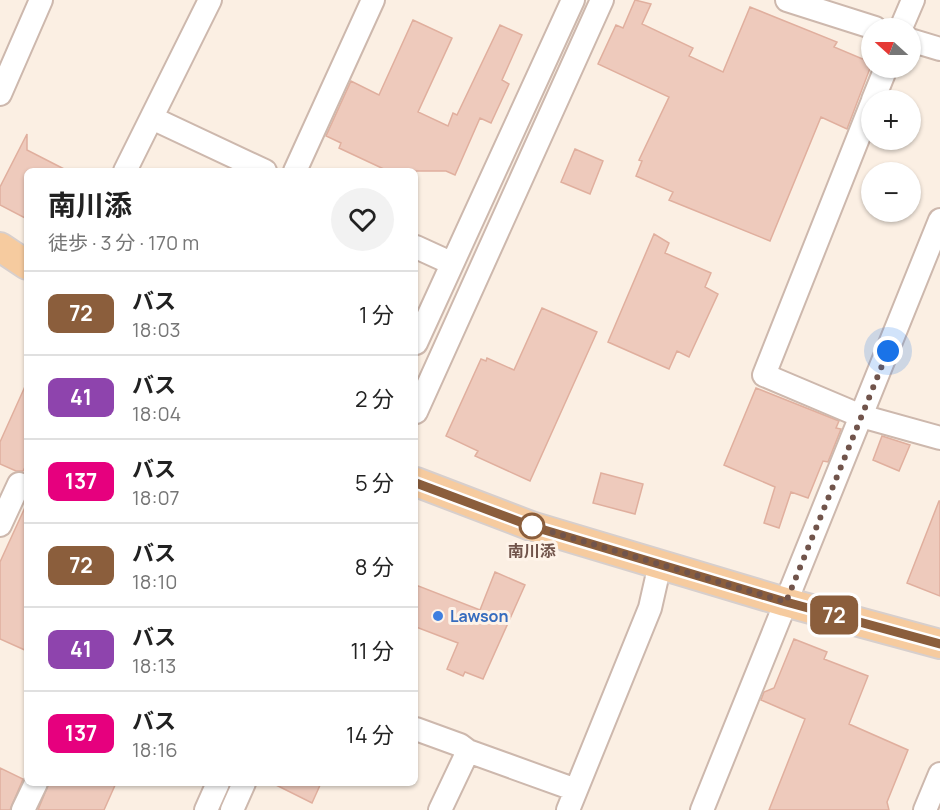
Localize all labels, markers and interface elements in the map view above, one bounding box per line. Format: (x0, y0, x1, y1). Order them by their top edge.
north arrow (861, 18, 921, 78)
map controls (861, 18, 921, 222)
button: + (861, 90, 921, 150)
button: − (861, 162, 921, 222)
text: 南川添 (48, 185, 132, 223)
button: heart (331, 188, 394, 251)
text: 徒歩 · 3 分 · 170 m (48, 229, 199, 256)
text: バス (132, 286, 176, 316)
text: 72 (69, 299, 93, 327)
text: 1 分 (359, 300, 394, 330)
text: 18:03 (132, 316, 181, 343)
your location (873, 336, 903, 366)
text: バス (132, 370, 176, 400)
text: 41 (70, 383, 92, 411)
text: 2 分 (355, 384, 394, 414)
text: 18:04 (132, 400, 181, 427)
text: バス (132, 454, 176, 484)
text: 137 (65, 467, 97, 495)
text: 5 分 (355, 468, 394, 498)
text: 18:07 (132, 484, 180, 511)
marker: 南川添 (519, 513, 545, 539)
text: バス (132, 538, 176, 568)
place label: 南川添 (508, 540, 556, 562)
text: 72 (69, 551, 93, 579)
text: 8 分 (355, 552, 394, 582)
text: 18:10 (132, 568, 177, 595)
line badge: 72 (807, 596, 861, 634)
text: 72 (822, 601, 846, 629)
place label: Lawson (450, 605, 509, 627)
marker: Lawson (431, 609, 445, 623)
text: バス (132, 622, 176, 652)
text: 41 (70, 635, 92, 663)
text: 11 分 (350, 636, 394, 666)
text: 18:13 (132, 652, 176, 679)
text: バス (132, 706, 176, 736)
text: 137 (65, 719, 97, 747)
text: 14 分 (346, 720, 394, 750)
text: 18:16 (132, 736, 178, 763)

